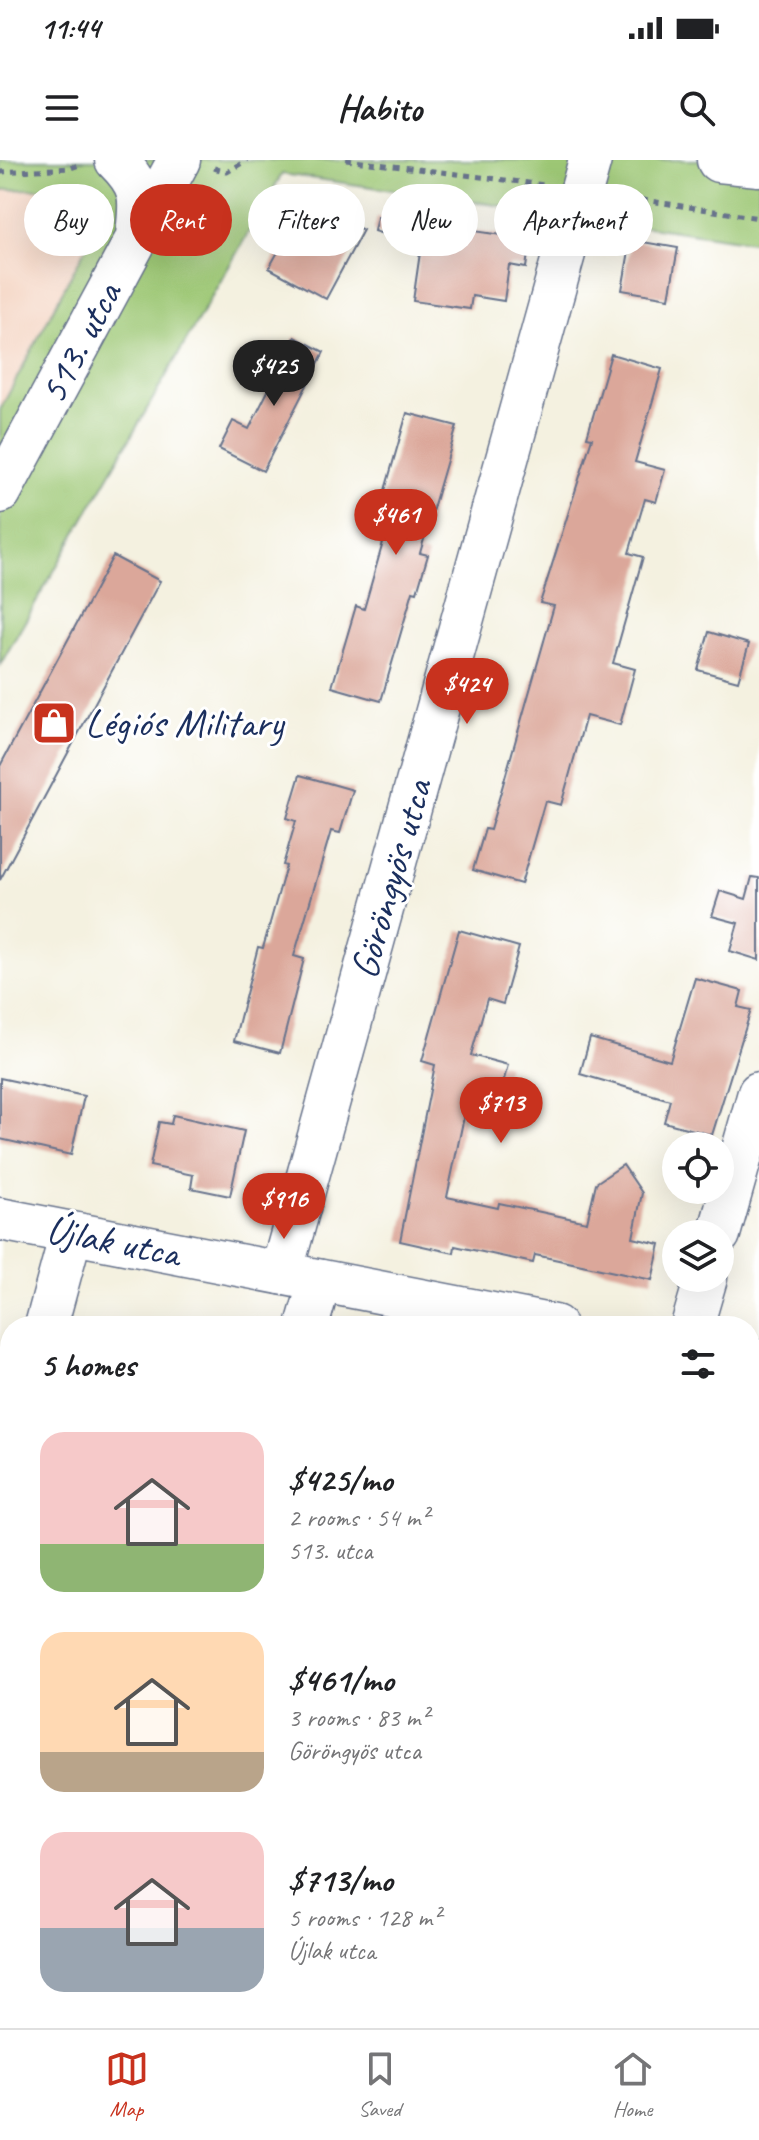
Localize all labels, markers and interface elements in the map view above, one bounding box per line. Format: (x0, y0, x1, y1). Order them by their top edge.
text: 11:44 (40, 9, 100, 47)
text: Habito (337, 85, 422, 131)
icon: menu (40, 86, 84, 130)
icon: search (675, 86, 719, 130)
chip: Buy (24, 184, 114, 256)
chip: Rent (130, 184, 232, 256)
chip: Filters (248, 184, 365, 256)
chip: New (381, 184, 478, 256)
chip: Apartment (494, 184, 653, 256)
street label: 513. utca (27, 271, 134, 412)
pin: $425 (227, 340, 321, 408)
text: $425 (251, 349, 297, 382)
pin: $461 (349, 489, 443, 557)
text: $461 (372, 498, 420, 531)
pin: $424 (420, 658, 514, 726)
text: $424 (444, 667, 490, 700)
place label: Légiós Military (85, 698, 286, 748)
shop icon: Légiós Military (30, 699, 78, 747)
street label: Göröngyös utca (339, 771, 444, 984)
pin: $713 (454, 1077, 548, 1145)
text: $713 (478, 1086, 524, 1119)
map controls (662, 1132, 734, 1292)
button: locate (662, 1132, 734, 1204)
pin: $916 (237, 1173, 331, 1241)
text: $916 (260, 1182, 308, 1215)
street label: Újlak utca (42, 1204, 187, 1279)
button: layers (662, 1220, 734, 1292)
icon: filters (676, 1342, 720, 1386)
text: 5 homes (40, 1343, 135, 1386)
text: $425/mo (288, 1458, 392, 1501)
icon: home (104, 1464, 200, 1560)
text: 2 rooms · 54 m² (288, 1501, 429, 1534)
text: 513. utca (288, 1534, 372, 1567)
text: $461/mo (288, 1658, 393, 1701)
icon: home (104, 1664, 200, 1760)
text: 3 rooms · 83 m² (288, 1701, 429, 1734)
text: Göröngyös utca (288, 1734, 421, 1767)
text: $713/mo (288, 1858, 393, 1901)
icon: home (104, 1864, 200, 1960)
text: 5 rooms · 128 m² (288, 1901, 440, 1934)
text: Újlak utca (288, 1934, 375, 1967)
tab: Map (105, 2047, 149, 2123)
tab: Saved (358, 2047, 402, 2123)
tab: Home (611, 2047, 655, 2123)

